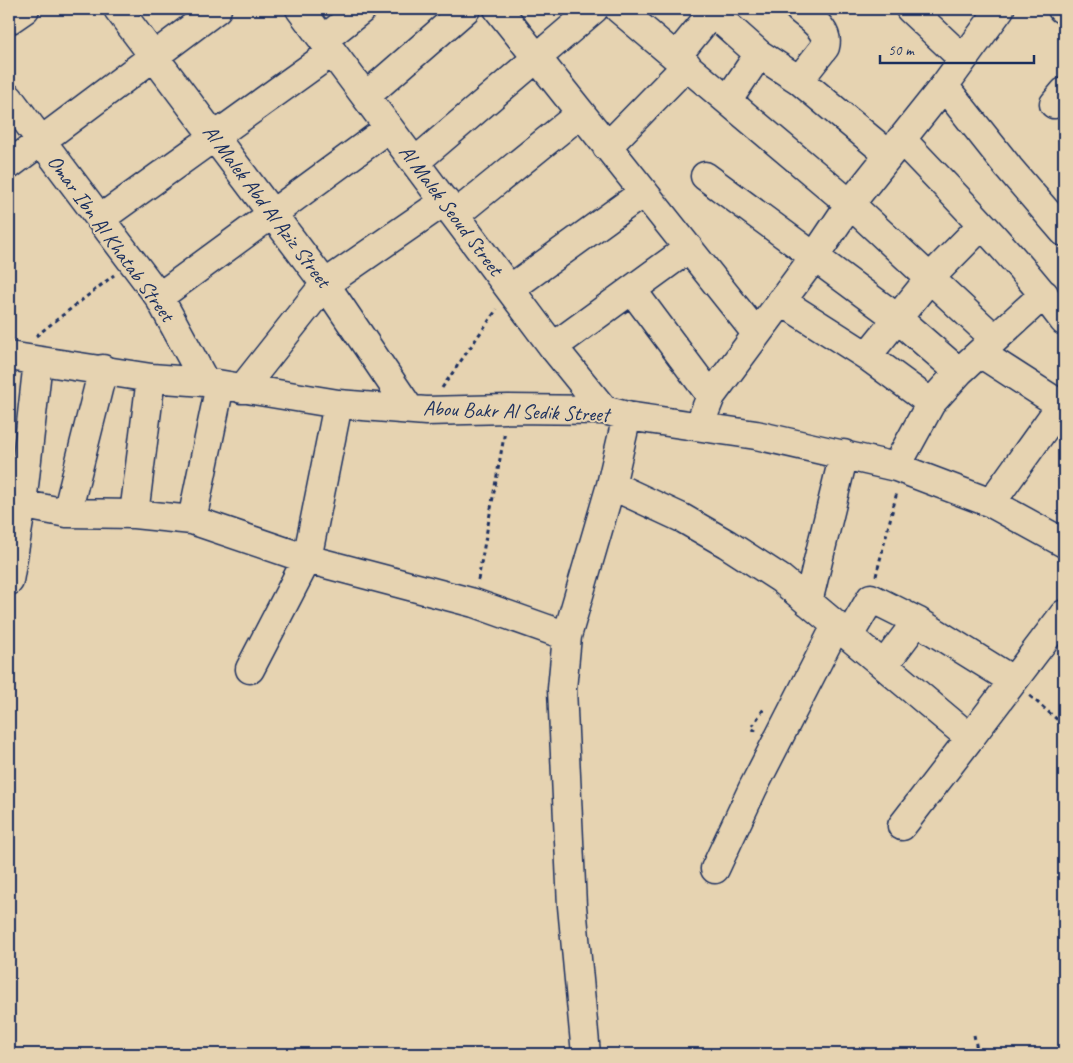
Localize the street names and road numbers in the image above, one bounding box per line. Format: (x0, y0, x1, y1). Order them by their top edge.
street label: Al Malek Abd Al Aziz Street (197, 119, 338, 294)
street label: Al Malek Seoud Street (393, 139, 510, 282)
street label: Omar Ibn Al Khatab Street (42, 150, 181, 328)
street label: Abou Bakr Al Sedik Street (423, 395, 612, 427)

